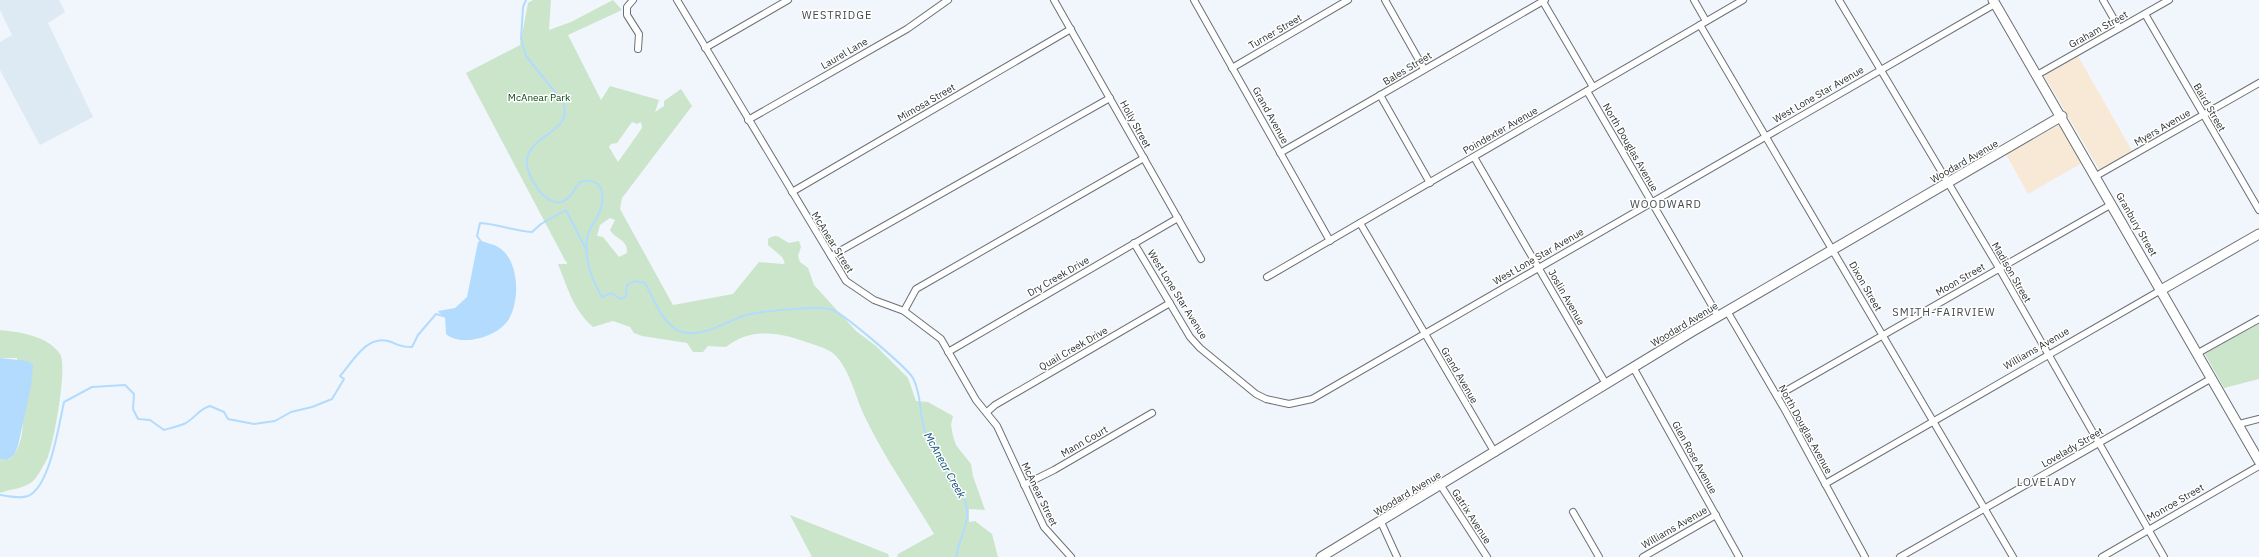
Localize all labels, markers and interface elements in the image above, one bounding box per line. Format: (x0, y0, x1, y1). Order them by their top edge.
district label: WESTRIDGE (802, 8, 872, 22)
street label: Graham Street (2066, 8, 2130, 51)
street label: Turner Street (1246, 11, 1305, 52)
street label: Laurel Lane (819, 35, 870, 72)
street label: Bales Street (1380, 49, 1434, 88)
street label: West Lone Star Avenue (1770, 63, 1867, 126)
street label: Mimosa Street (895, 80, 958, 124)
street label: Baird Street (2191, 81, 2229, 134)
street label: Grand Avenue (1250, 84, 1292, 146)
park label: McAnear Park (508, 91, 571, 104)
street label: Holly Street (1117, 98, 1154, 151)
street label: North Douglas Avenue (1600, 101, 1661, 194)
street label: Poindexter Avenue (1461, 103, 1540, 157)
street label: Myers Avenue (2132, 106, 2193, 149)
street label: Woodard Avenue (1928, 136, 2001, 186)
street label: Granbury Street (2113, 190, 2160, 259)
district label: WOODWARD (1630, 197, 1702, 211)
street label: McAnear Street (809, 209, 857, 276)
street label: West Lone Star Avenue (1490, 225, 1587, 288)
street label: Madison Street (1989, 240, 2034, 305)
street label: West Lone Star Avenue (1145, 247, 1211, 342)
street label: Dry Creek Drive (1025, 253, 1092, 299)
street label: Dixon Street (1846, 259, 1885, 314)
street label: Moon Street (1933, 260, 1988, 299)
street label: Joslin Avenue (1545, 267, 1588, 328)
street label: Woodard Avenue (1648, 299, 1721, 350)
district label: SMITH-FAIRVIEW (1892, 305, 1996, 319)
street label: Quail Creek Drive (1037, 323, 1110, 373)
street label: Williams Avenue (2001, 324, 2072, 373)
street label: Grand Avenue (1438, 345, 1481, 406)
street label: North Douglas Avenue (1776, 382, 1836, 477)
street label: Glen Rose Avenue (1669, 419, 1720, 496)
street label: Mann Court (1059, 423, 1110, 460)
street label: Lovelady Street (2039, 424, 2106, 470)
water label: McAnear Creek (921, 430, 969, 501)
street label: McAnear Street (1018, 460, 1061, 529)
street label: Woodard Avenue (1371, 468, 1444, 519)
district label: LOVELADY (2017, 475, 2077, 489)
street label: Monroe Street (2144, 481, 2207, 524)
street label: Gatrix Avenue (1449, 486, 1494, 547)
street label: Williams Avenue (1639, 503, 1710, 552)

